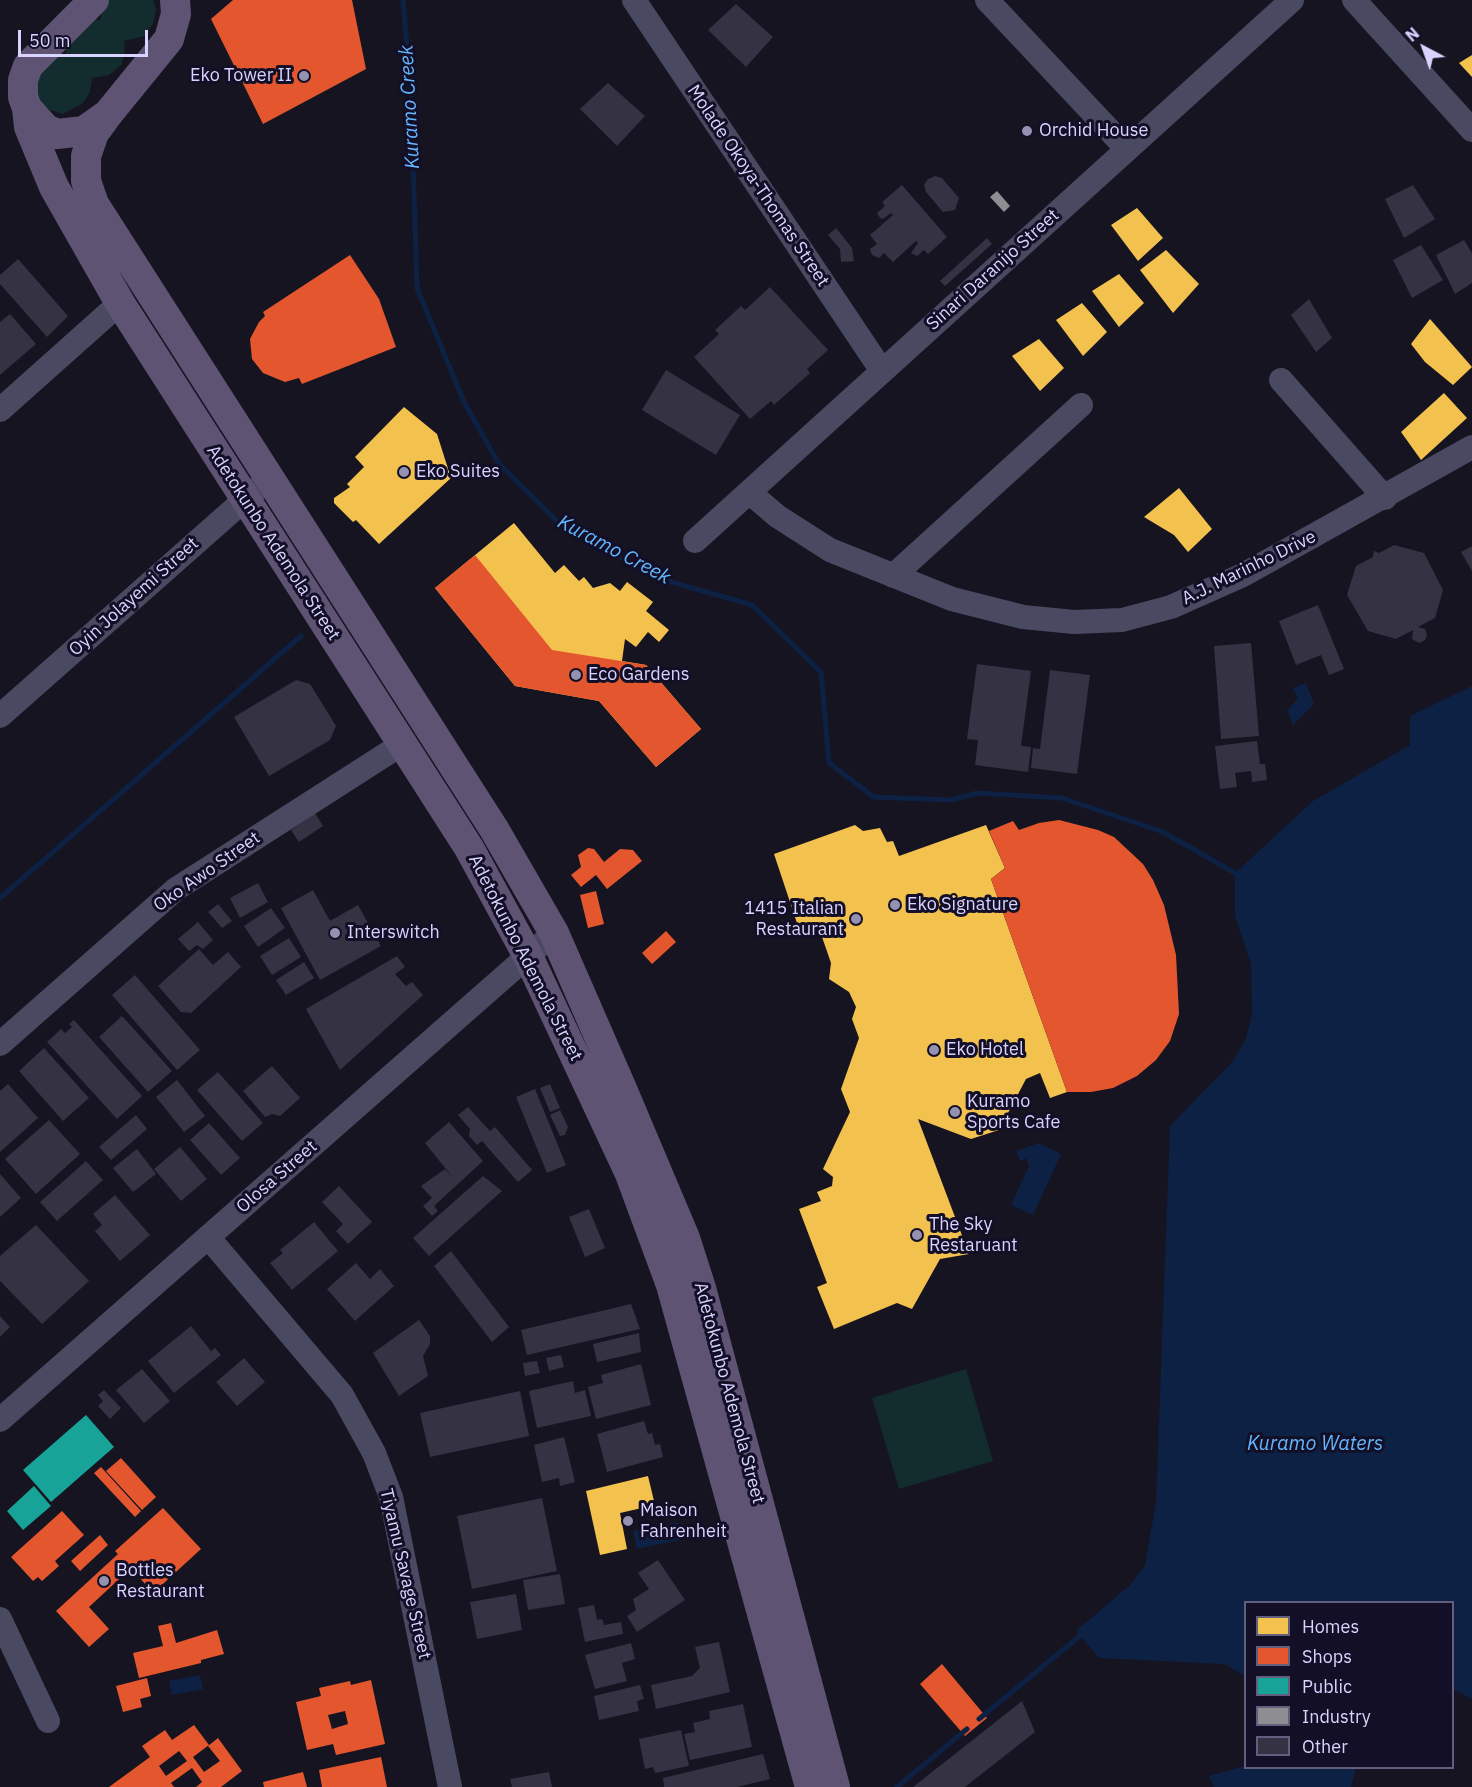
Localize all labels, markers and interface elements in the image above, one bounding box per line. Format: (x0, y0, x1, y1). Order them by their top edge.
scale bar (21, 18, 152, 56)
north arrow (1394, 18, 1454, 78)
text: N (1401, 23, 1423, 46)
text: 50 m (29, 29, 71, 52)
water label: Kuramo Creek (395, 44, 425, 170)
place label: Eko Tower II (190, 65, 292, 87)
marker: Eko Tower II (297, 69, 311, 83)
street label: Molade Okoya-Thomas Street (682, 81, 834, 291)
place label: Orchid House (1039, 120, 1148, 142)
marker: Orchid House (1020, 124, 1034, 138)
street label: Sinari Daranijo Street (922, 205, 1064, 335)
street label: Adetokunbo Ademola Street (202, 441, 344, 645)
place label: Eko Suites (416, 461, 500, 483)
marker: Eko Suites (397, 465, 411, 479)
water label: Kuramo Creek (553, 510, 675, 590)
street label: A.J. Marinho Drive (1178, 526, 1320, 610)
street label: Oyin Jolayemi Street (65, 533, 203, 661)
place label: Eco Gardens (588, 664, 690, 686)
marker: Eco Gardens (569, 668, 583, 682)
street label: Oko Awo Street (150, 827, 264, 917)
street label: Adetokunbo Ademola Street (464, 851, 586, 1065)
place label: Eko Signature (907, 894, 1018, 916)
place label: 1415 Italian Restaurant (744, 898, 844, 940)
marker: Eko Signature (888, 898, 902, 912)
marker: 1415 Italian Restaurant (849, 912, 863, 926)
place label: Interswitch (347, 922, 440, 944)
marker: Interswitch (328, 926, 342, 940)
place label: Eko Hotel (946, 1039, 1024, 1061)
marker: Eko Hotel (927, 1043, 941, 1057)
place label: Kuramo Sports Cafe (967, 1091, 1060, 1134)
marker: Kuramo Sports Cafe (948, 1105, 962, 1119)
street label: Olosa Street (232, 1136, 322, 1218)
place label: The Sky Restaruant (929, 1214, 1018, 1256)
marker: The Sky Restaruant (910, 1228, 924, 1242)
street label: Adetokunbo Ademola Street (689, 1280, 769, 1506)
water label: Kuramo Waters (1247, 1432, 1383, 1456)
street label: Tiyamu Savage Street (375, 1487, 435, 1661)
place label: Maison Fahrenheit (640, 1500, 727, 1543)
marker: Maison Fahrenheit (621, 1514, 635, 1528)
place label: Bottles Restaurant (116, 1560, 205, 1602)
marker: Bottles Restaurant (97, 1574, 111, 1588)
legend (1244, 1601, 1454, 1769)
text: Homes (1302, 1615, 1359, 1638)
text: Shops (1302, 1645, 1352, 1668)
text: Public (1302, 1675, 1352, 1698)
text: Industry (1302, 1705, 1371, 1728)
text: Other (1302, 1735, 1348, 1758)

